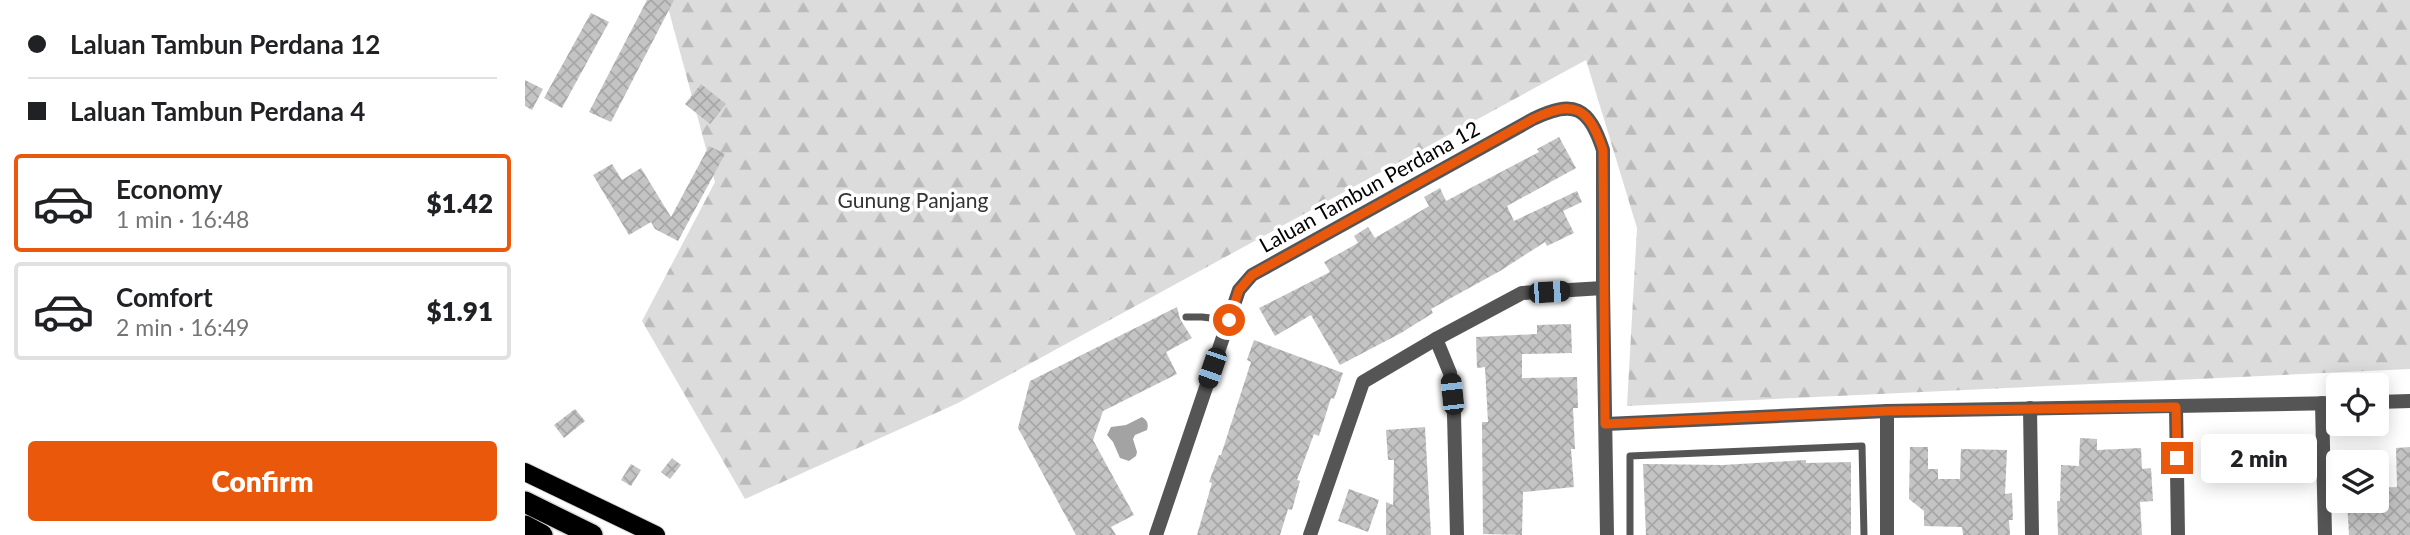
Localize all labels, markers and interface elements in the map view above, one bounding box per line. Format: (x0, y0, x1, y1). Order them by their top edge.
text: Laluan Tambun Perdana 12 (70, 28, 380, 60)
text: Laluan Tambun Perdana 4 (70, 95, 365, 127)
street label: Laluan Tambun Perdana 12 (1255, 115, 1483, 257)
icon: car (32, 172, 95, 235)
text: Economy (116, 173, 222, 205)
text: $1.42 (426, 187, 493, 219)
park label: Gunung Panjang (838, 187, 989, 212)
text: 1 min · 16:48 (116, 205, 249, 233)
icon: car (32, 280, 95, 343)
car (1528, 280, 1571, 304)
text: Comfort (116, 281, 213, 313)
text: $1.91 (426, 295, 493, 327)
route start (1213, 304, 1245, 336)
text: 2 min · 16:49 (116, 313, 249, 341)
car (1196, 345, 1229, 391)
car (1440, 372, 1465, 416)
map controls (2326, 373, 2389, 513)
button: locate (2326, 373, 2389, 436)
callout: 2 min (2201, 434, 2317, 482)
button: Confirm (28, 441, 497, 521)
route end (2161, 442, 2193, 474)
text: 2 min (2230, 444, 2288, 472)
button: layers (2326, 450, 2389, 513)

